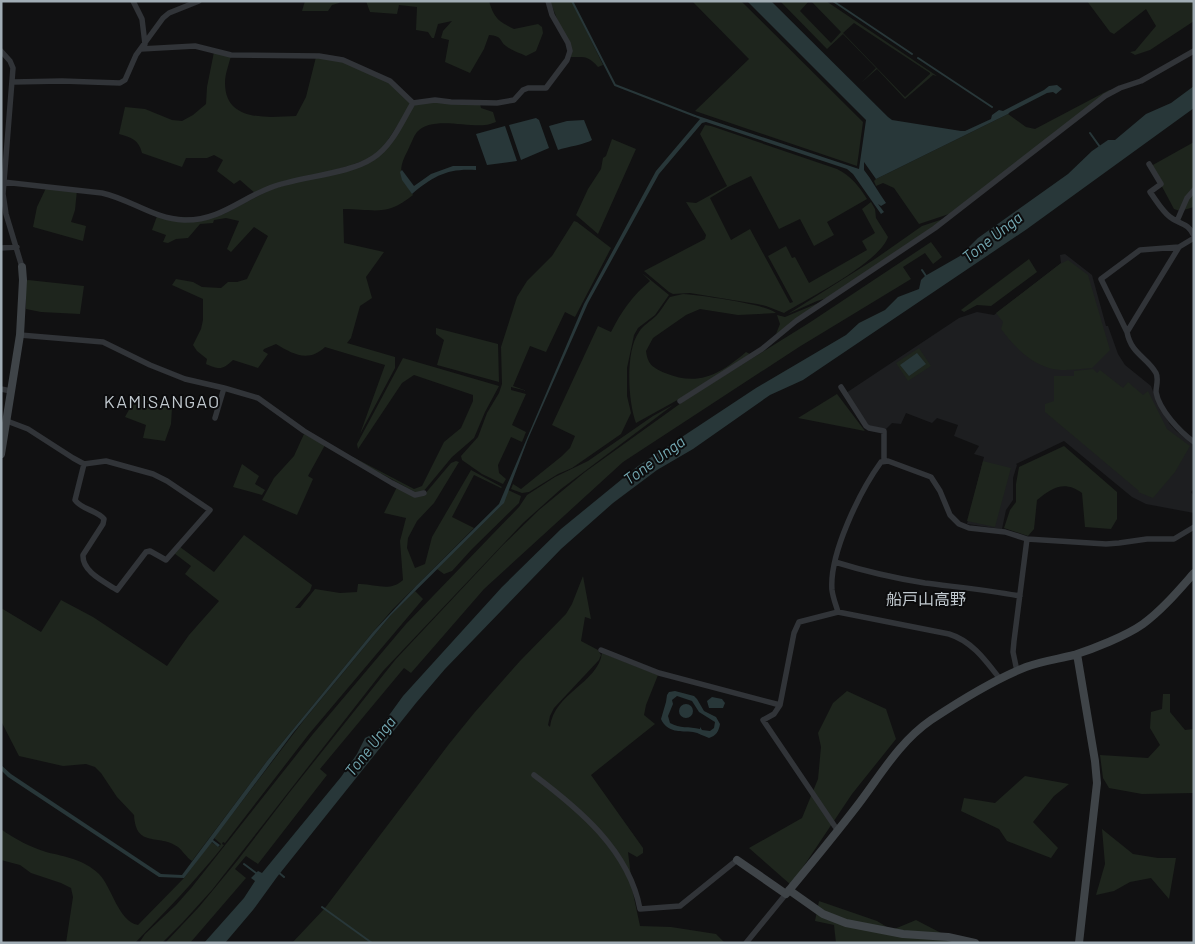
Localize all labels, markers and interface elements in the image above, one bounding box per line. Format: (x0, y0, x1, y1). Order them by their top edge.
water label: Tone Unga (958, 207, 1026, 266)
district label: KAMISANGAO (104, 390, 220, 412)
water label: Tone Unga (619, 431, 688, 488)
district label: 船戸山高野 (886, 589, 966, 608)
water label: Tone Unga (340, 712, 399, 780)

